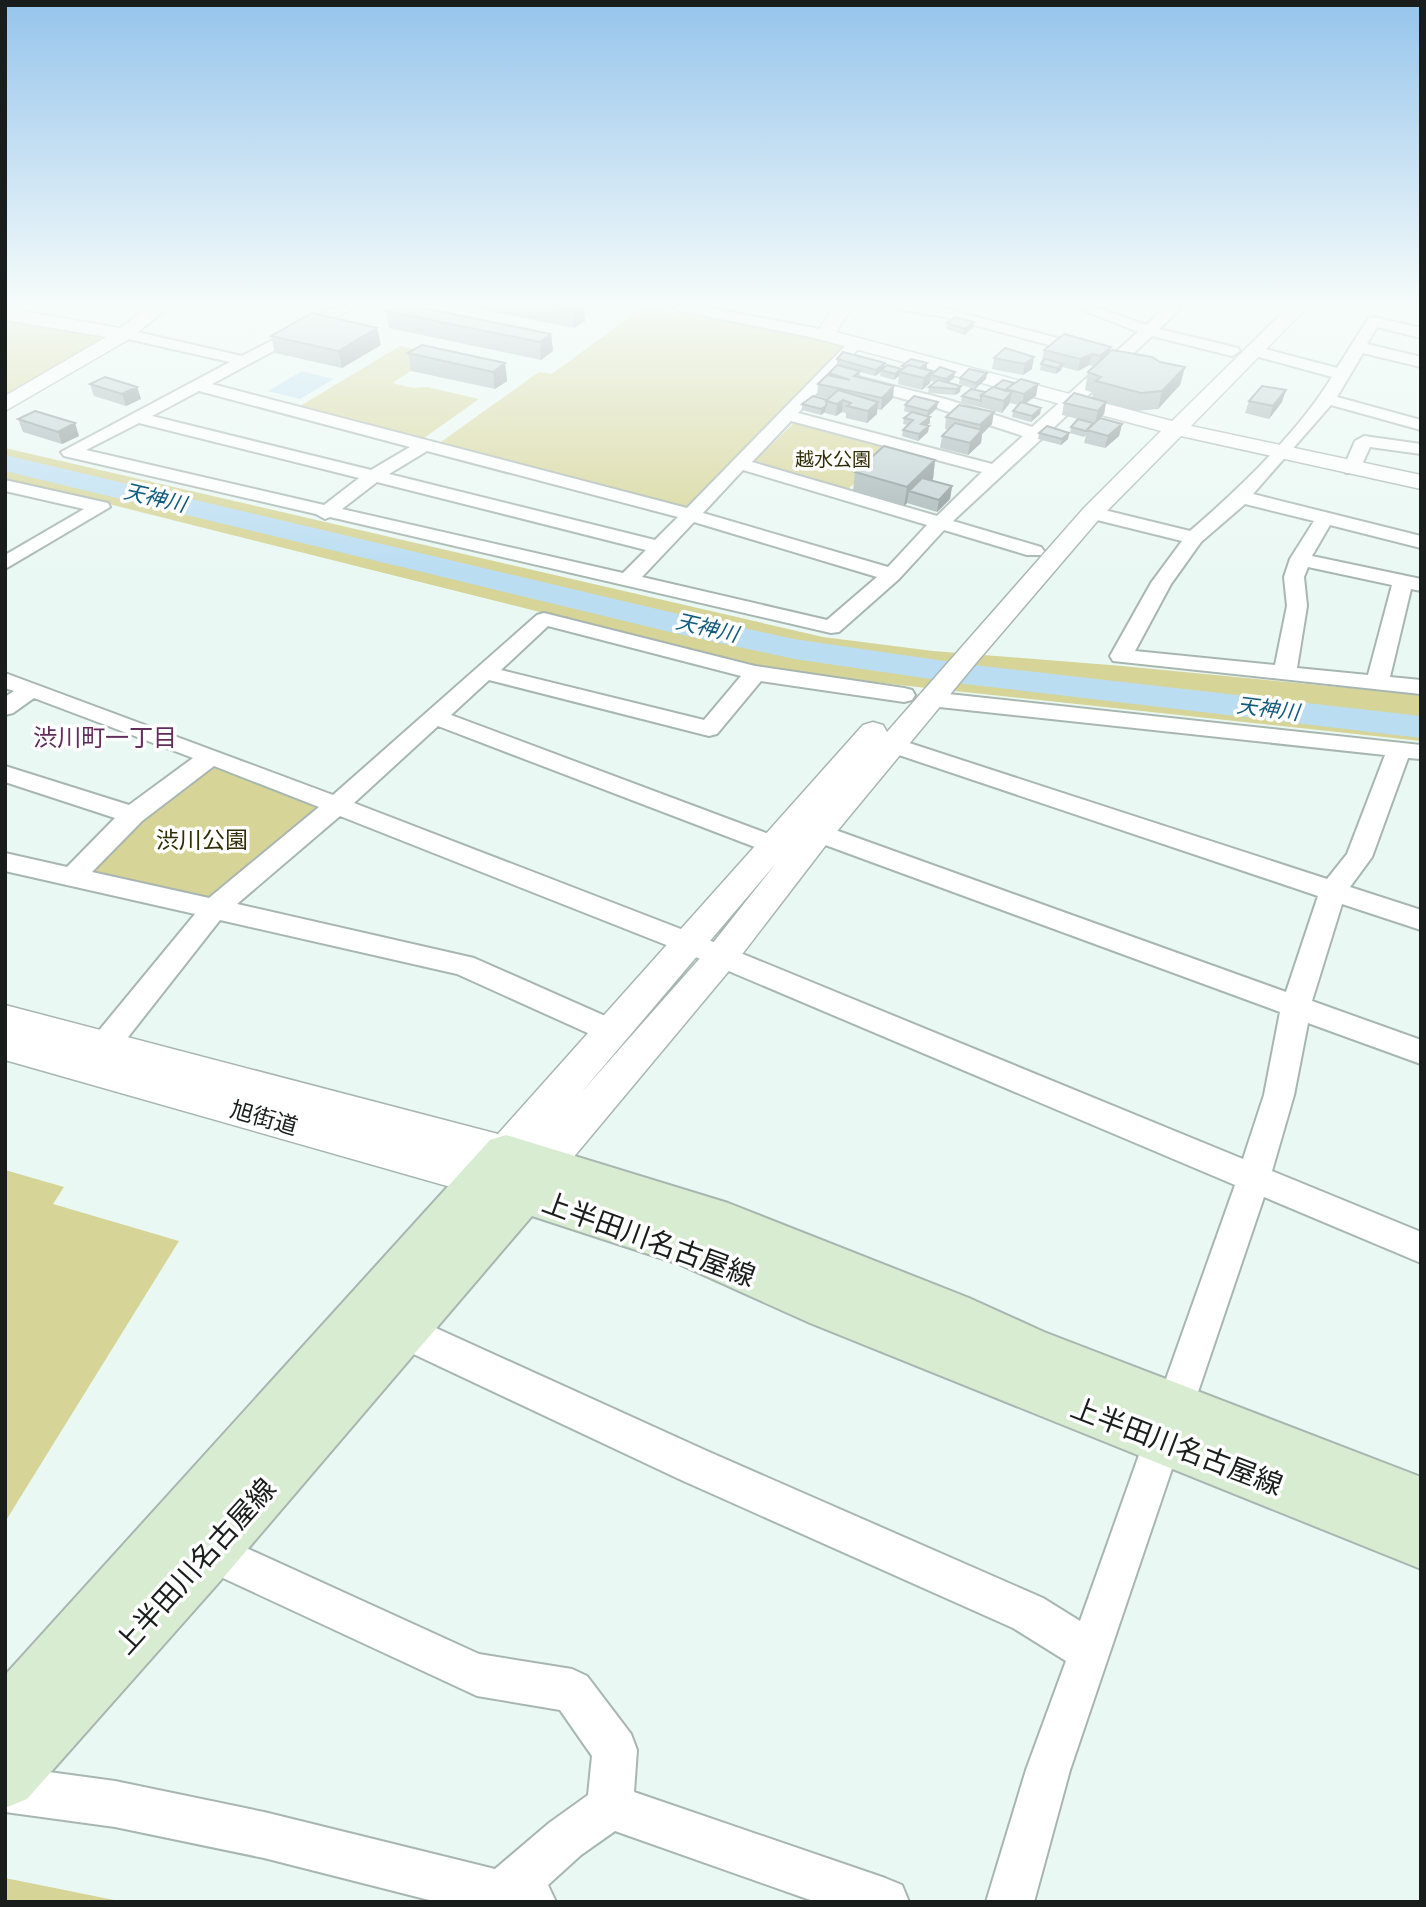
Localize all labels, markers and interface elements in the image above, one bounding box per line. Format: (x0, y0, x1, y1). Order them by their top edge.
park label: 越水公園 (795, 447, 871, 471)
water label: 天神川 (121, 476, 191, 518)
water label: 天神川 (673, 606, 743, 648)
water label: 天神川 (1235, 690, 1303, 726)
district label: 渋川町一丁目 (33, 721, 177, 753)
park label: 渋川公園 (156, 824, 248, 854)
street label: 旭街道 (227, 1093, 302, 1141)
street label: 上半田川名古屋線 (538, 1183, 761, 1294)
street label: 上半田川名古屋線 (1066, 1388, 1288, 1503)
street label: 上半田川名古屋線 (106, 1470, 283, 1661)

